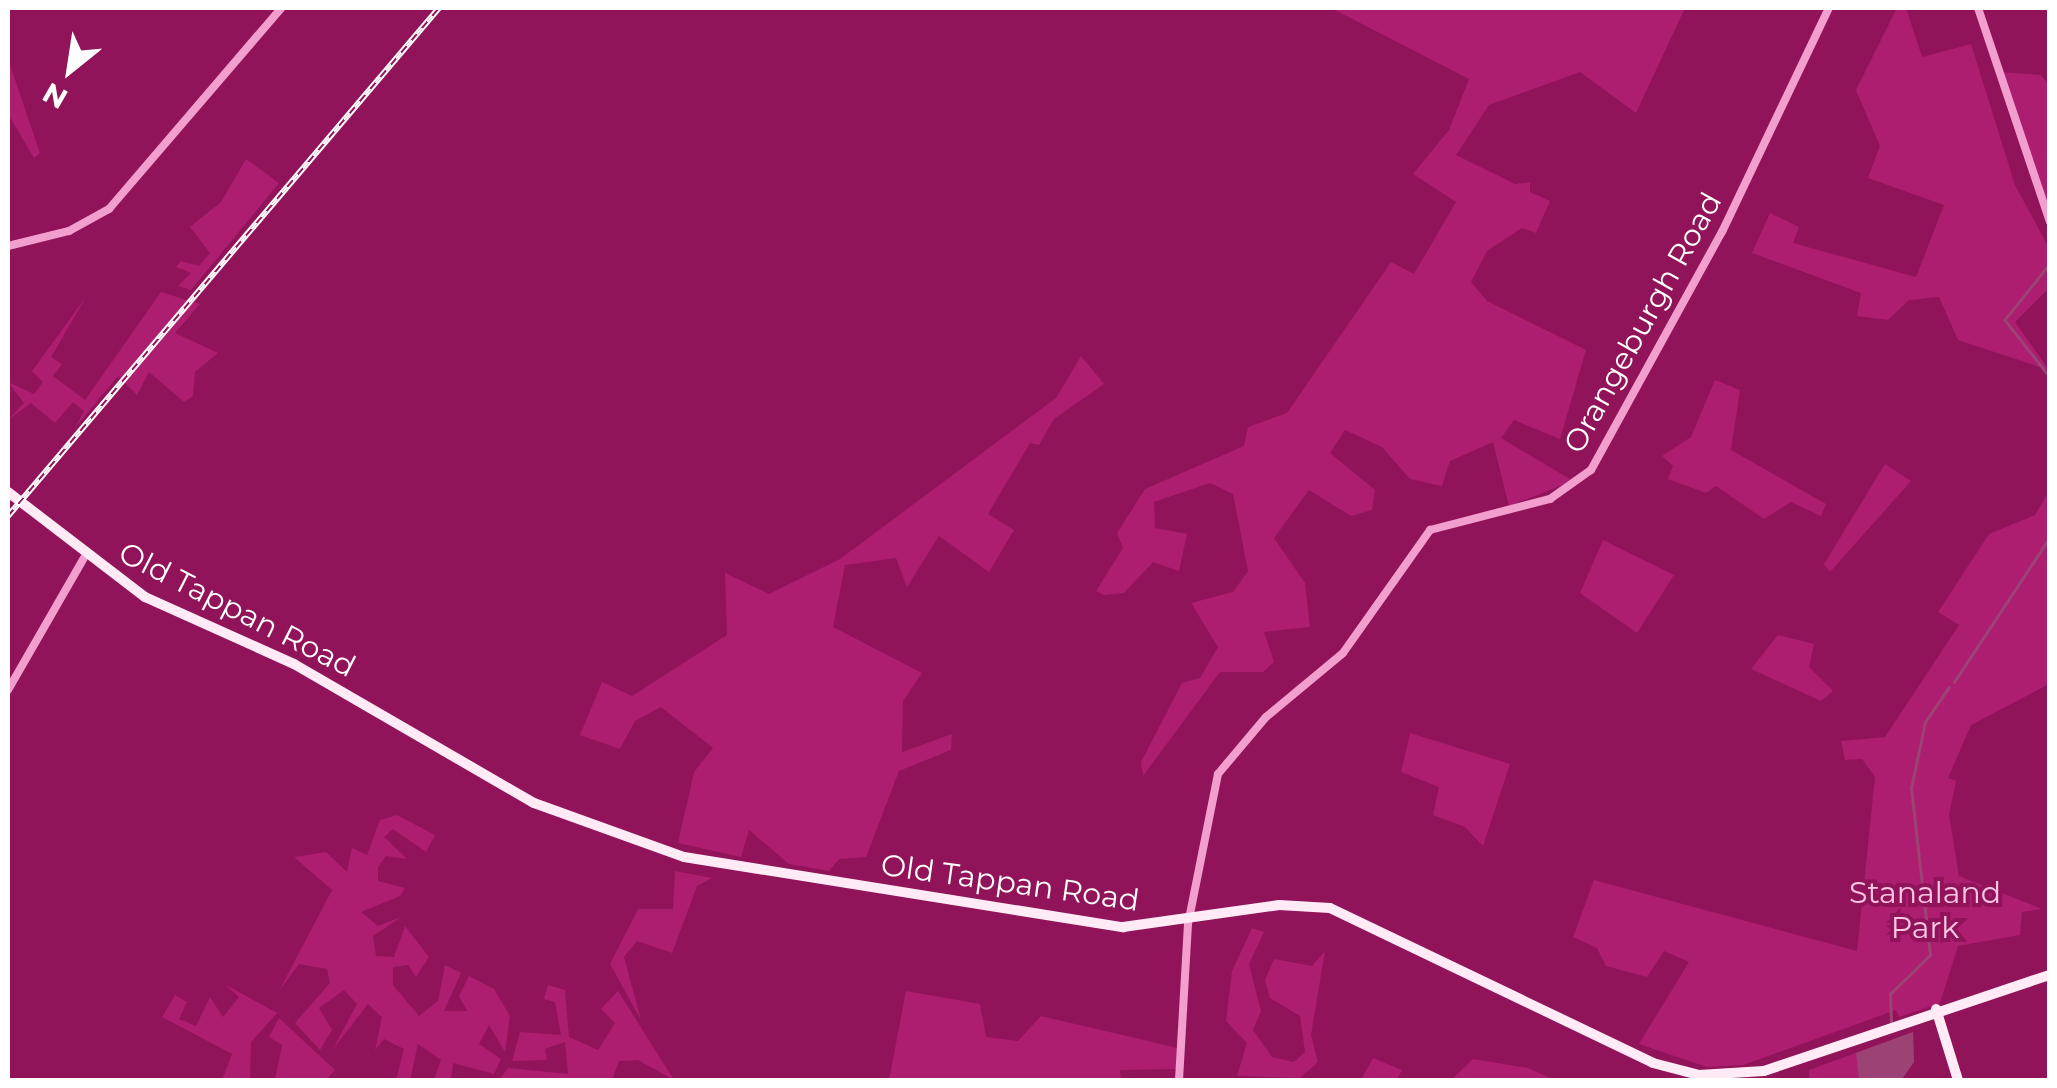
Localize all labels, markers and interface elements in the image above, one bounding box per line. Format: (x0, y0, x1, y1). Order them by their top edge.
north arrow (20, 20, 120, 120)
text: N (37, 76, 73, 116)
street label: Orangeburgh Road (1556, 187, 1730, 459)
street label: Old Tappan Road (113, 535, 361, 685)
street label: Old Tappan Road (879, 847, 1141, 919)
park label: Stanaland Park (1849, 875, 2001, 946)

